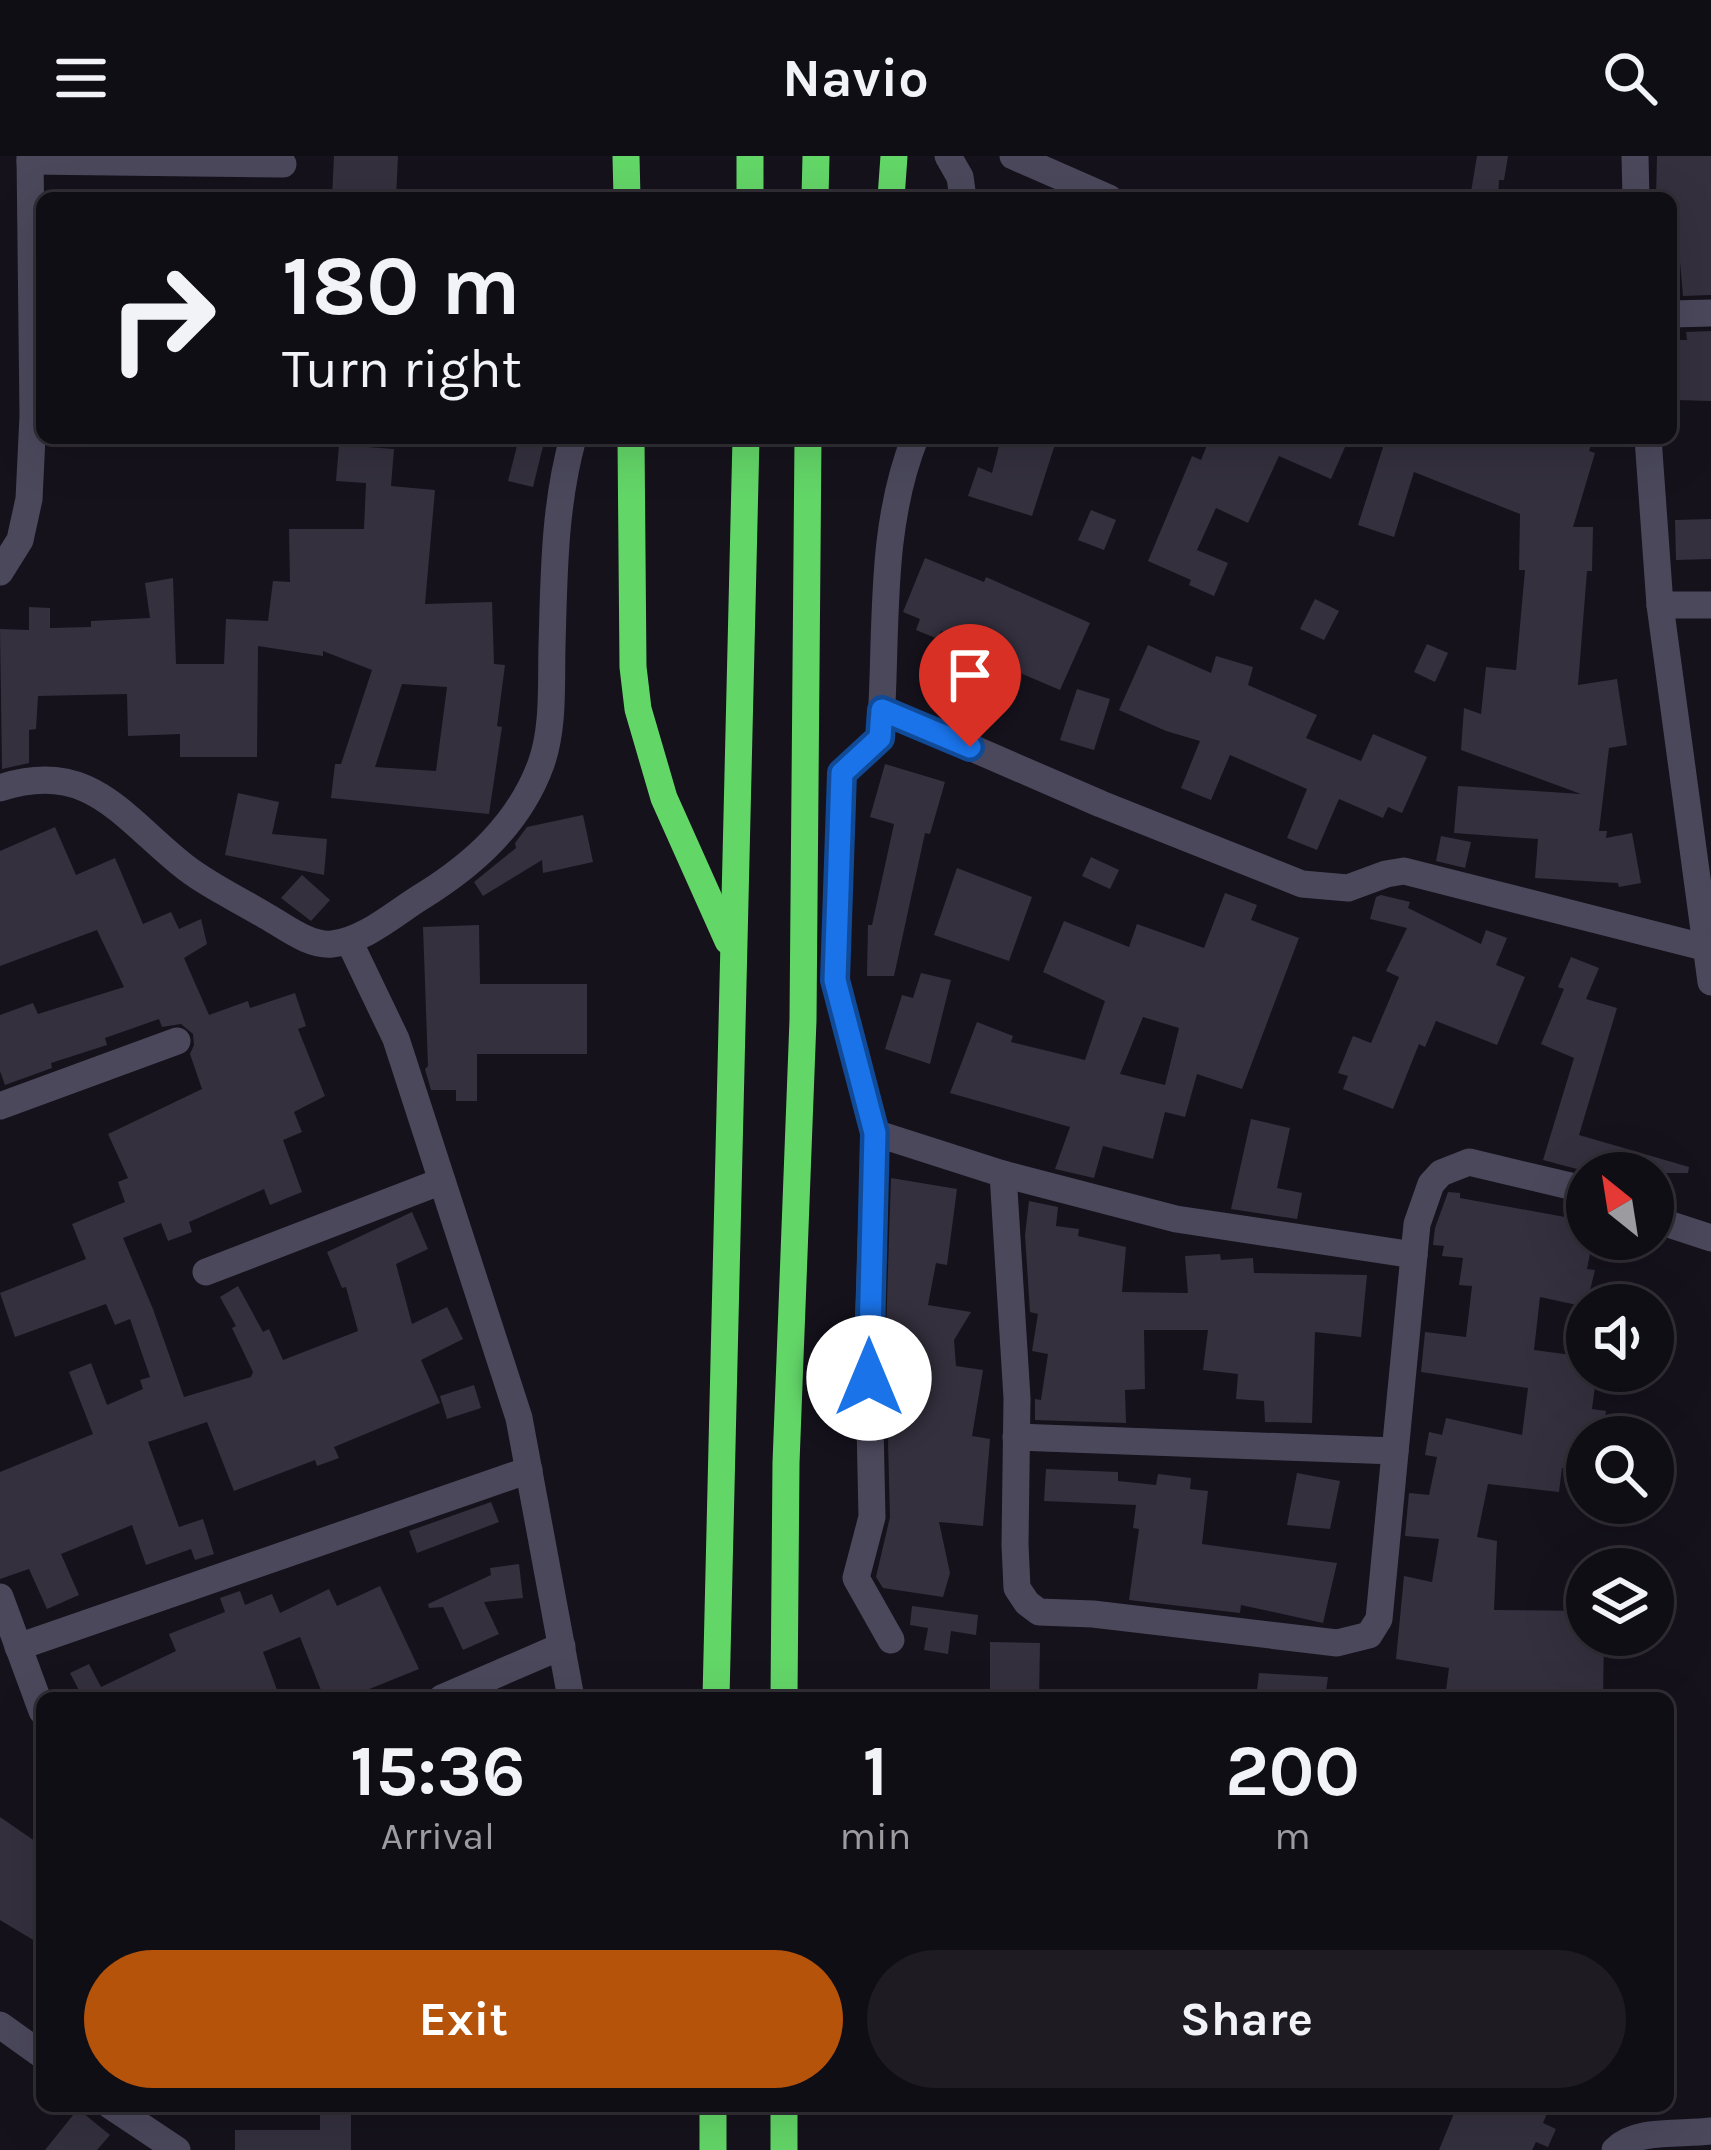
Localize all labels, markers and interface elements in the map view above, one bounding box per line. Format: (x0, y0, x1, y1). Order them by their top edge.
icon: menu (48, 45, 114, 111)
icon: search (1597, 45, 1663, 111)
text: Navio (782, 46, 929, 110)
text: 180 m (282, 237, 520, 335)
icon: right (84, 240, 240, 396)
text: Turn right (282, 337, 522, 401)
pin (919, 624, 1021, 747)
icon: arrive (937, 642, 1003, 708)
north arrow (1566, 1152, 1674, 1260)
map controls (1566, 1152, 1674, 1656)
button: sound (1566, 1284, 1674, 1392)
position arrow (806, 1315, 932, 1441)
button: search (1566, 1416, 1674, 1524)
button: layers (1566, 1548, 1674, 1656)
text: 15:36 (350, 1729, 526, 1813)
text: 1 (863, 1729, 888, 1813)
text: 200 (1225, 1729, 1360, 1813)
text: Arrival (381, 1813, 495, 1859)
text: min (840, 1813, 911, 1859)
text: m (1274, 1813, 1311, 1859)
button: Exit (84, 1950, 843, 2088)
button: Share (867, 1950, 1626, 2088)

